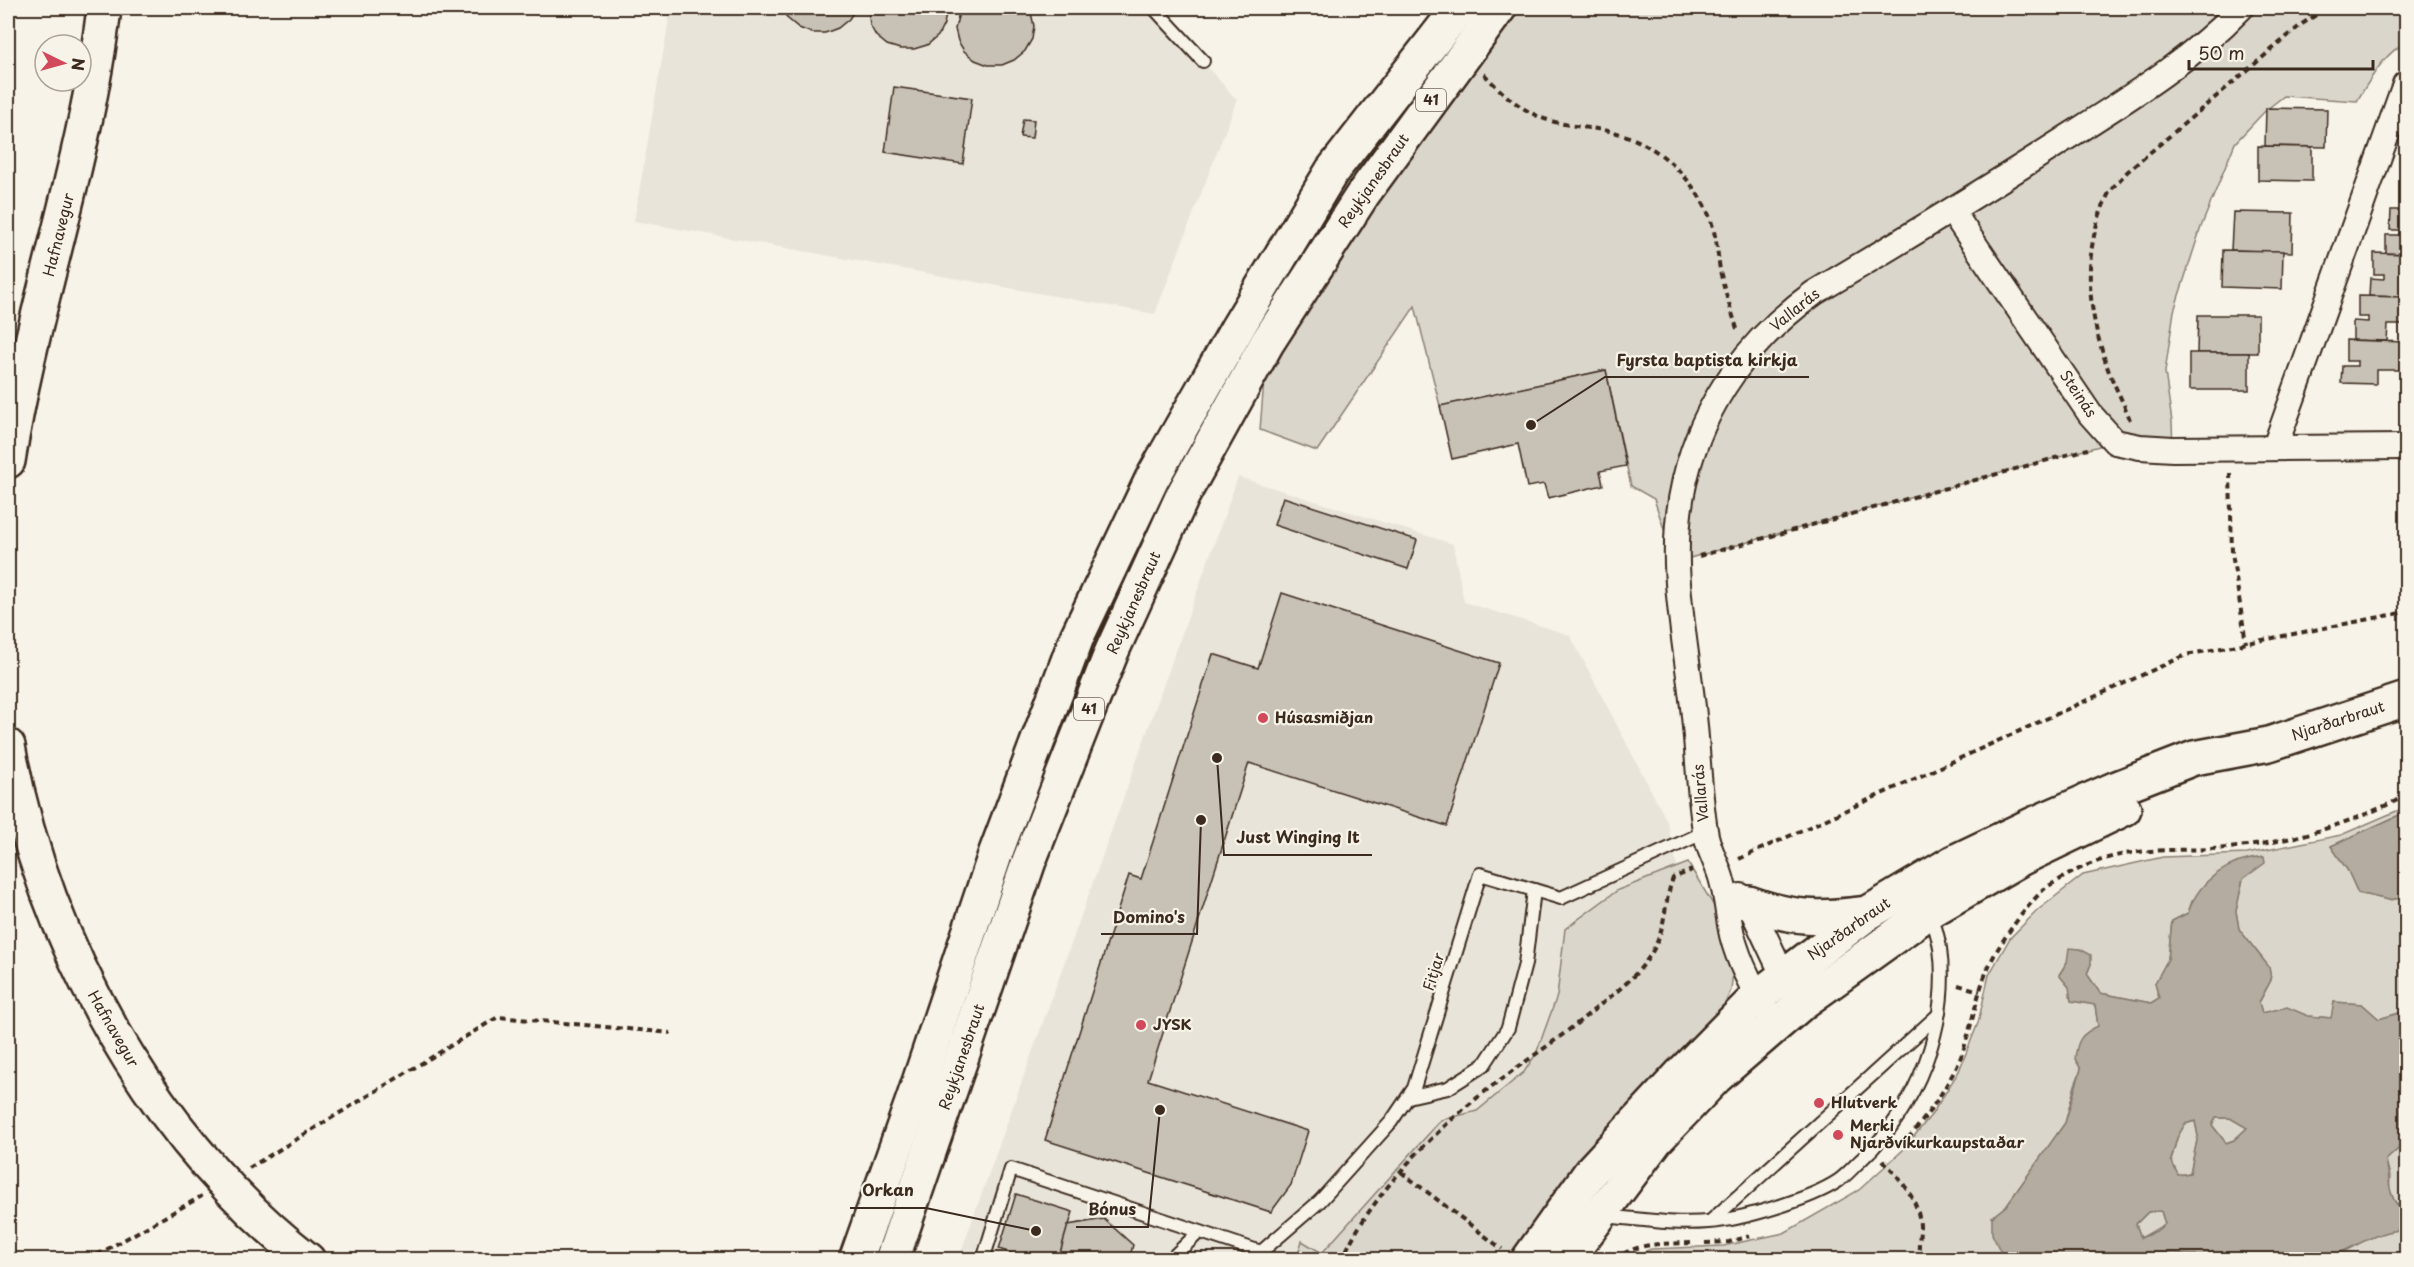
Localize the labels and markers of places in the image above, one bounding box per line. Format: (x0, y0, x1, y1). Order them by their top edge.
callout: Fyrsta baptista kirkja (1605, 343, 1809, 377)
place label: Húsasmiðjan (1275, 705, 1373, 728)
marker: Húsasmiðjan (1256, 711, 1270, 725)
callout: Just Winging It (1224, 821, 1372, 855)
callout: Domino's (1101, 900, 1197, 934)
place label: JYSK (1153, 1012, 1192, 1035)
marker: JYSK (1134, 1018, 1148, 1032)
place label: Hlutverk (1831, 1090, 1897, 1113)
marker: Hlutverk (1812, 1096, 1826, 1110)
place label: Merki Njarðvíkurkaupstaðar (1850, 1113, 2024, 1153)
marker: Merki Njarðvíkurkaupstaðar (1831, 1128, 1845, 1142)
callout: Orkan (850, 1174, 926, 1208)
callout: Bónus (1076, 1193, 1148, 1227)

